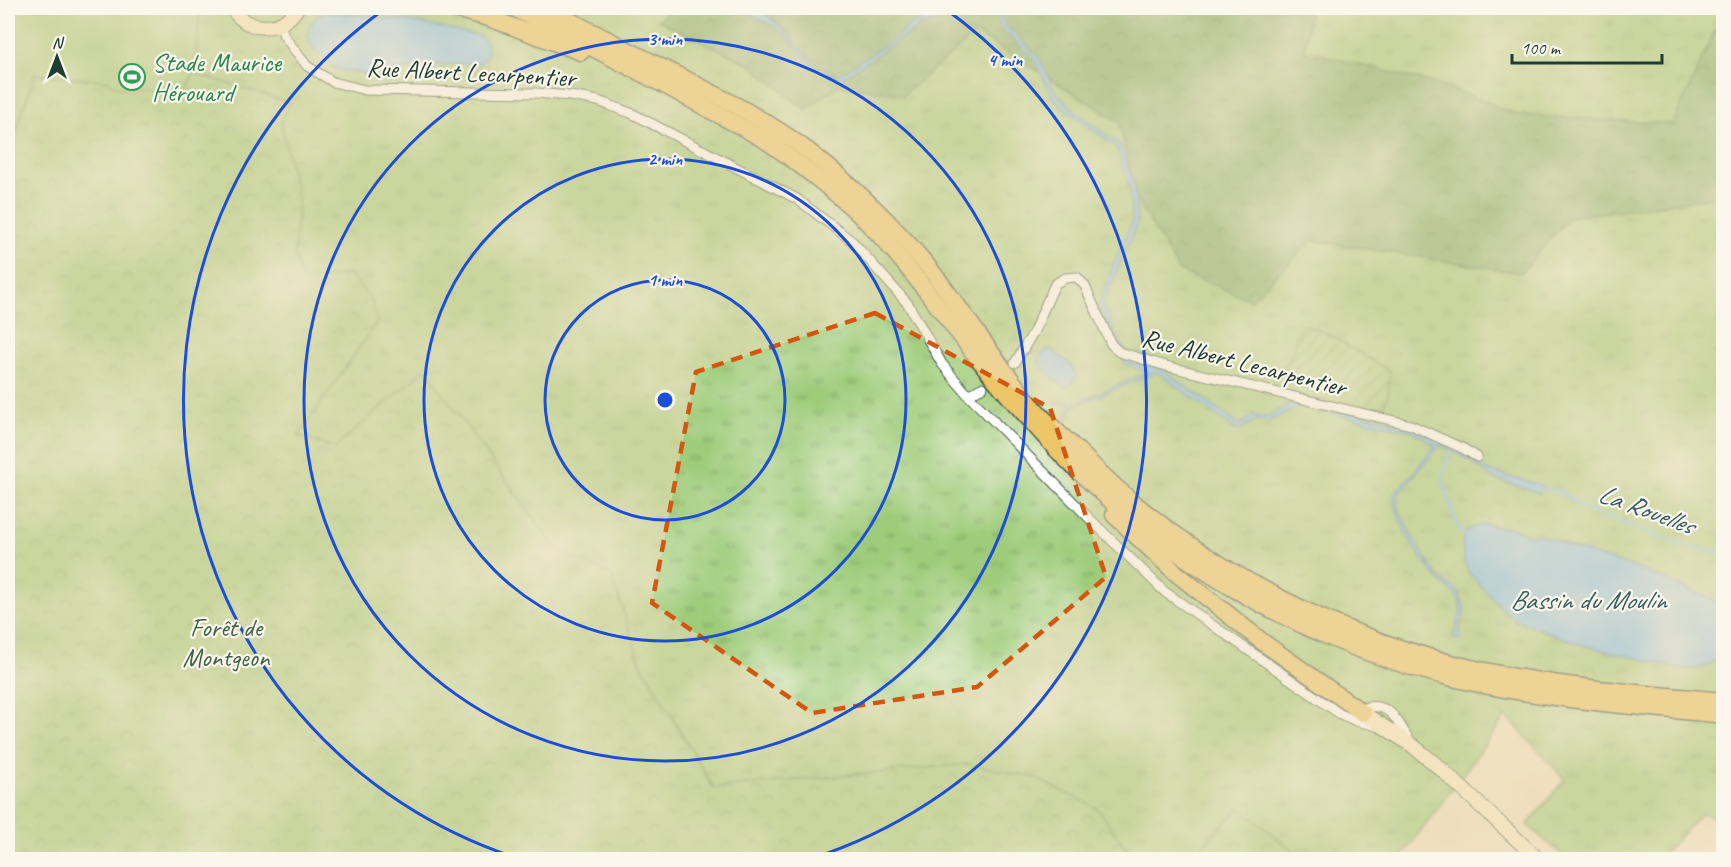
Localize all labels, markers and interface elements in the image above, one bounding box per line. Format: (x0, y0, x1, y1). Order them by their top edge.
north arrow (27, 27, 87, 87)
scale bar (1512, 27, 1662, 65)
text: 3 min (648, 28, 683, 50)
text: N (52, 33, 65, 53)
text: 100 m (1521, 37, 1562, 59)
place label: Stade Maurice Hérouard (152, 46, 283, 109)
text: 4 min (988, 49, 1023, 71)
street label: Rue Albert Lecarpentier (366, 51, 579, 95)
sports icon: Stade Maurice Hérouard (117, 62, 147, 92)
text: 2 min (648, 148, 683, 170)
text: 1 min (648, 269, 683, 291)
street label: Rue Albert Lecarpentier (1139, 321, 1352, 404)
centre of rings (655, 390, 675, 410)
water label: La Rouelles (1594, 476, 1703, 544)
water label: Bassin du Moulin (1510, 583, 1669, 617)
park label: Forêt de Montgeon (183, 611, 271, 674)

